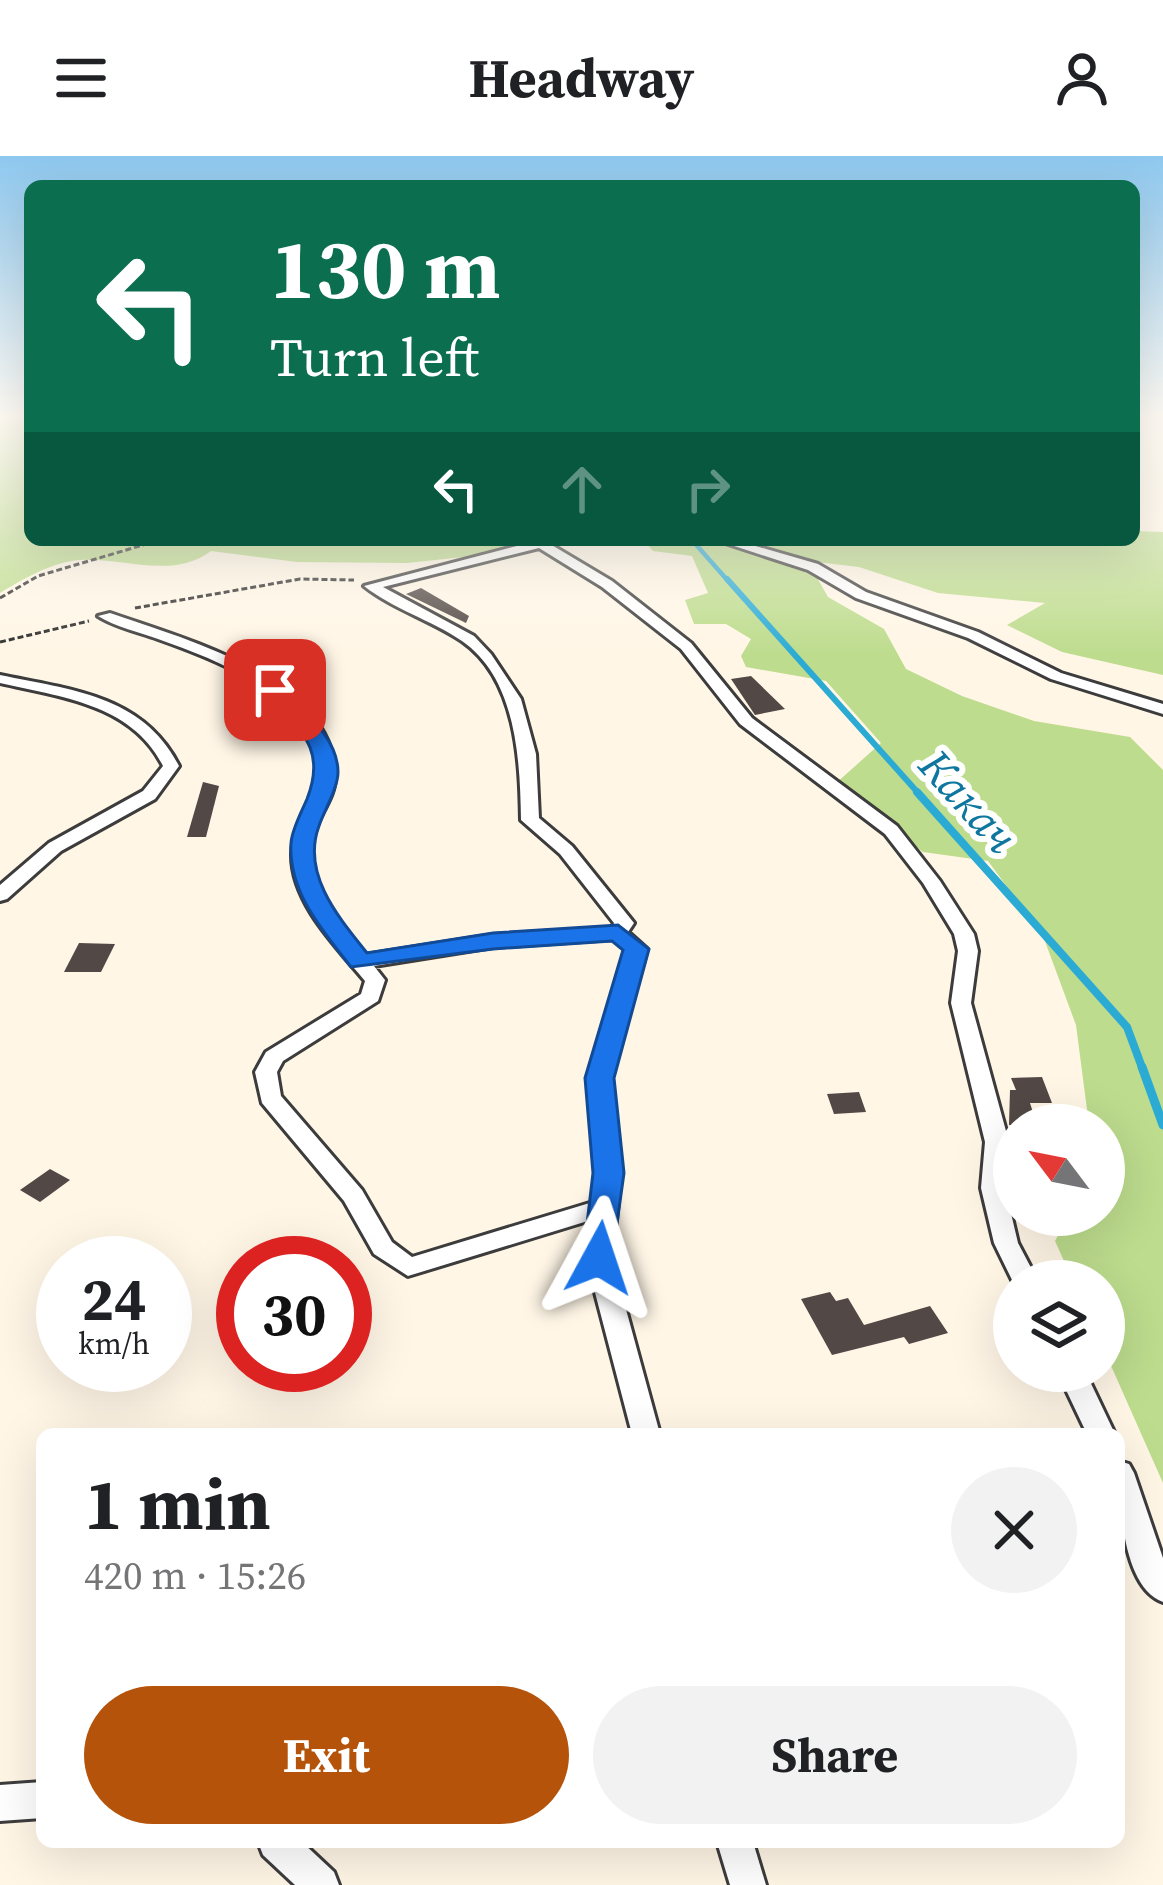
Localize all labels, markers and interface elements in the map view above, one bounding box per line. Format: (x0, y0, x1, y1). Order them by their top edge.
text: Headway (469, 41, 694, 115)
icon: menu (48, 45, 114, 111)
icon: person (1049, 45, 1115, 111)
text: 130 m (270, 211, 501, 326)
icon: left (72, 228, 228, 384)
text: Turn left (270, 320, 479, 394)
icon: left (423, 456, 489, 522)
icon: ahead (549, 456, 615, 522)
icon: right (675, 456, 741, 522)
pin (224, 639, 326, 741)
icon: arrive (242, 657, 308, 723)
water label: Какач (905, 735, 1032, 867)
north arrow (993, 1104, 1125, 1236)
map controls (993, 1104, 1125, 1392)
position arrow (536, 1195, 662, 1321)
speed limit sign: 30 (216, 1236, 372, 1392)
text: 24 (81, 1258, 147, 1340)
button: layers (993, 1260, 1125, 1392)
text: km/h (78, 1323, 150, 1364)
text: 1 min (84, 1454, 271, 1553)
button: close (951, 1467, 1077, 1593)
text: 420 m · 15:26 (84, 1549, 306, 1602)
button: Exit (84, 1686, 569, 1824)
button: Share (593, 1686, 1077, 1824)

